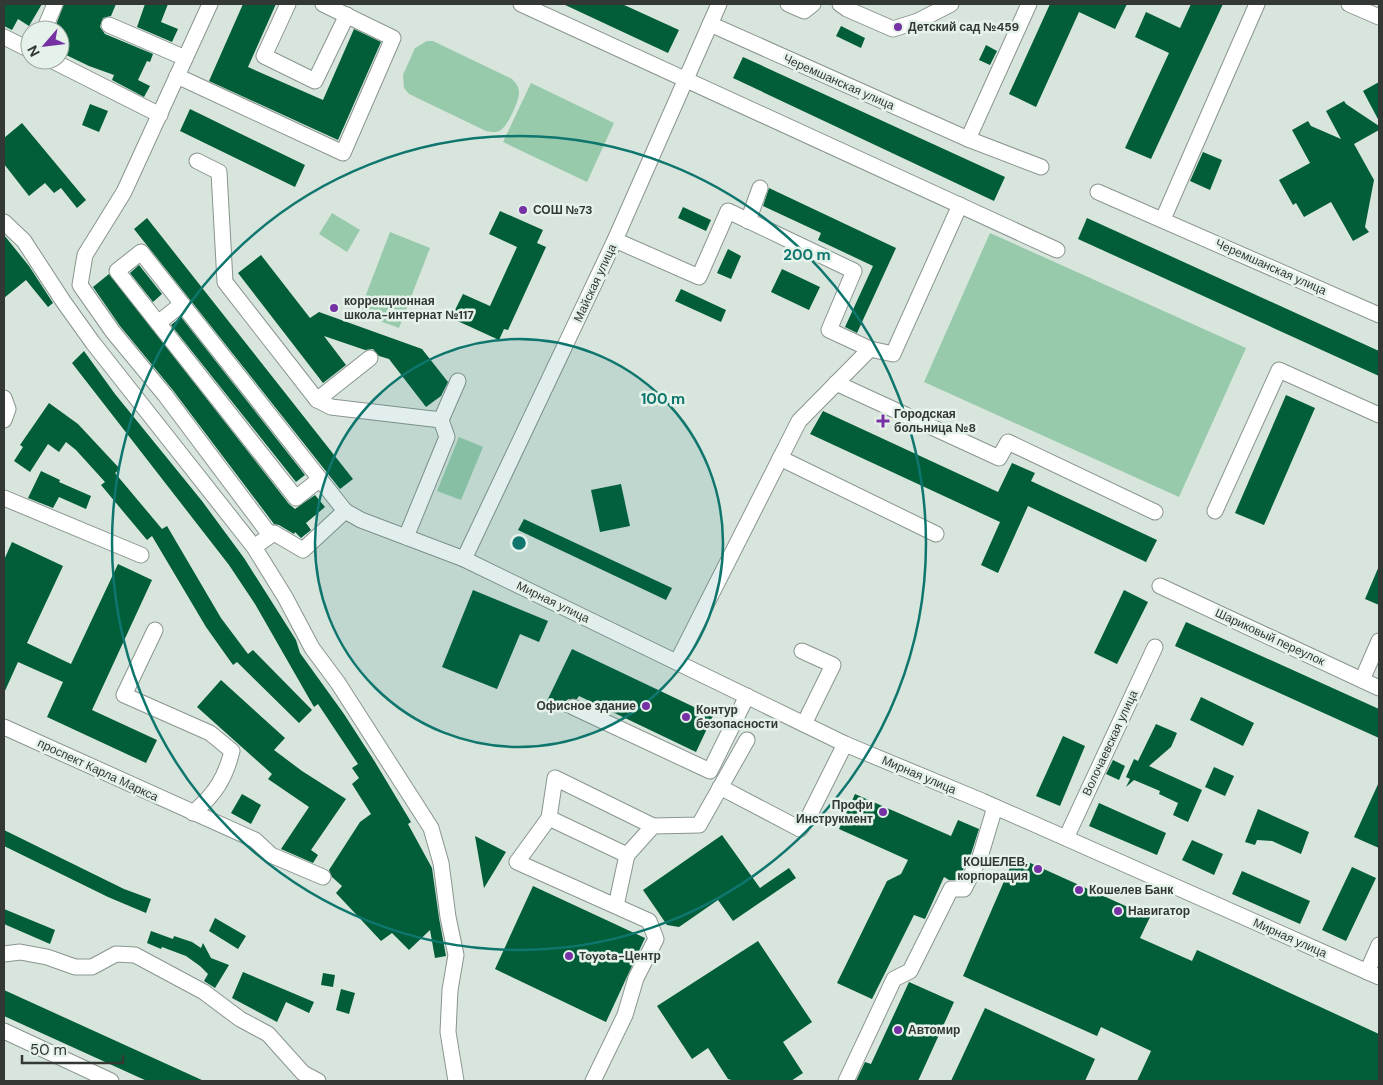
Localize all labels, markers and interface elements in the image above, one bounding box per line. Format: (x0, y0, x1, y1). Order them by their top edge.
place label: Детский сад №459 (908, 19, 1019, 35)
north arrow (20, 20, 70, 70)
marker: Детский сад №459 (892, 21, 904, 33)
text: N (23, 42, 44, 60)
street label: Черемшанская улица (781, 50, 897, 114)
place label: СОШ №73 (533, 202, 593, 218)
marker: СОШ №73 (517, 204, 529, 216)
street label: Черемшанская улица (1213, 235, 1329, 299)
street label: Майская улица (570, 241, 620, 325)
text: 200 m (783, 245, 831, 265)
place label: коррекционная школа-интернат №117 (344, 293, 474, 323)
marker: коррекционная школа-интернат №117 (328, 302, 340, 314)
text: 100 m (641, 389, 685, 409)
place label: Городская больница №8 (894, 406, 976, 436)
marker: Городская больница №8 (876, 414, 890, 428)
centre of rings (510, 534, 528, 552)
street label: Мирная улица (514, 577, 592, 627)
street label: Шариковый переулок (1213, 605, 1328, 670)
street label: Волочаевская улица (1079, 687, 1142, 798)
place label: Офисное здание (536, 698, 636, 714)
marker: Офисное здание (640, 700, 652, 712)
place label: Контур безопасности (696, 702, 778, 732)
marker: Контур безопасности (680, 711, 692, 723)
street label: проспект Карла Маркса (35, 735, 161, 805)
street label: Мирная улица (879, 752, 959, 798)
place label: Профи Инструкмент (796, 797, 873, 827)
marker: Профи Инструкмент (877, 806, 889, 818)
place label: КОШЕЛЕВ, корпорация (957, 854, 1028, 884)
marker: КОШЕЛЕВ, корпорация (1032, 863, 1044, 875)
place label: Кошелев Банк (1089, 882, 1174, 898)
marker: Кошелев Банк (1073, 884, 1085, 896)
place label: Навигатор (1128, 903, 1190, 919)
marker: Навигатор (1112, 905, 1124, 917)
street label: Мирная улица (1250, 915, 1330, 962)
place label: Toyota-Центр (579, 948, 661, 964)
marker: Toyota-Центр (563, 950, 575, 962)
place label: Автомир (908, 1022, 960, 1038)
marker: Автомир (892, 1024, 904, 1036)
scale bar (22, 1032, 124, 1064)
text: 50 m (30, 1040, 67, 1060)

